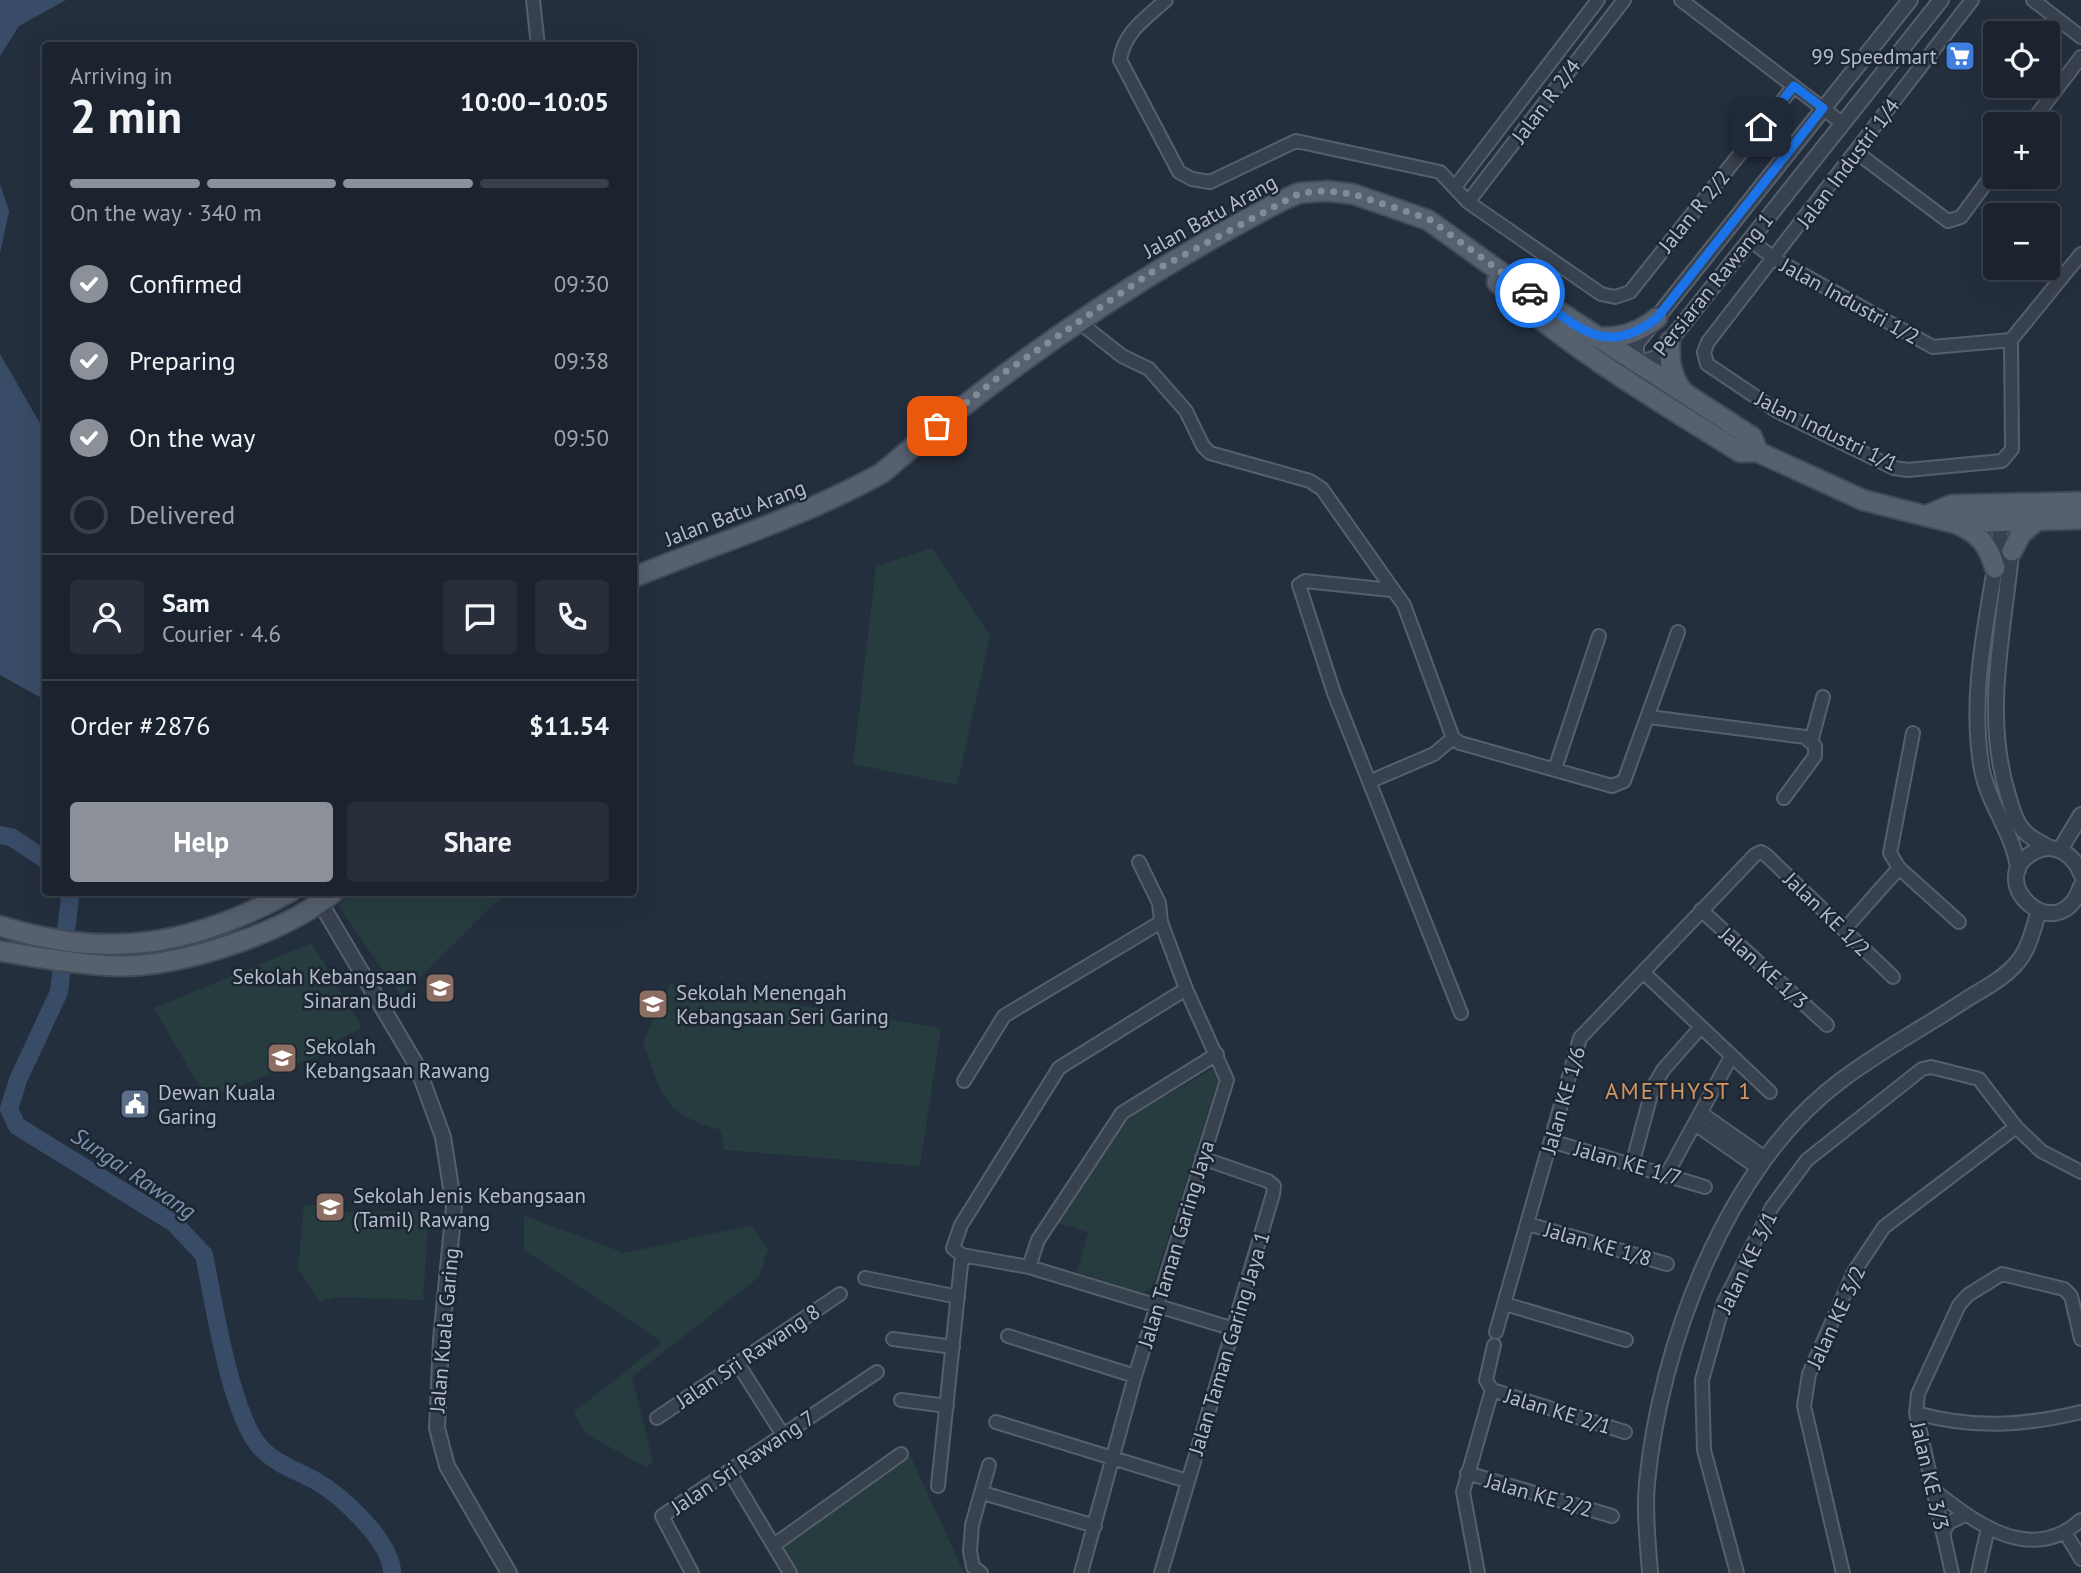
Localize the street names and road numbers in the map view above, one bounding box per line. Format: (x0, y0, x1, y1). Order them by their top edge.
street label: Jalan R 2/4 (1505, 53, 1586, 149)
street label: Jalan Industri 1/4 (1790, 93, 1905, 234)
street label: Jalan R 2/2 (1652, 164, 1736, 259)
street label: Jalan Batu Arang (1137, 168, 1282, 264)
street label: Persiaran Rawang 1 (1647, 207, 1779, 361)
street label: Jalan Industri 1/2 (1775, 251, 1924, 350)
street label: Jalan Industri 1/1 (1751, 384, 1903, 477)
street label: Jalan Batu Arang (660, 474, 809, 553)
street label: Jalan KE 1/2 (1777, 865, 1876, 962)
street label: Jalan KE 1/3 (1713, 920, 1814, 1015)
street label: Jalan KE 1/6 (1535, 1043, 1591, 1158)
street label: Jalan KE 1/7 (1570, 1135, 1685, 1191)
street label: Jalan Taman Garing Jaya (1131, 1137, 1220, 1352)
street label: Jalan KE 3/1 (1710, 1207, 1783, 1318)
street label: Jalan KE 1/8 (1540, 1216, 1655, 1272)
street label: Jalan Taman Garing Jaya 1 (1182, 1228, 1276, 1459)
street label: Jalan Kuala Garing (423, 1247, 465, 1414)
street label: Jalan KE 3/2 (1800, 1261, 1872, 1374)
street label: Jalan Sri Rawang 8 (670, 1298, 825, 1415)
street label: Jalan KE 2/1 (1500, 1382, 1615, 1440)
street label: Jalan Sri Rawang 7 (665, 1404, 820, 1521)
street label: Jalan KE 3/3 (1904, 1418, 1956, 1533)
street label: Jalan KE 2/2 (1481, 1467, 1596, 1523)

